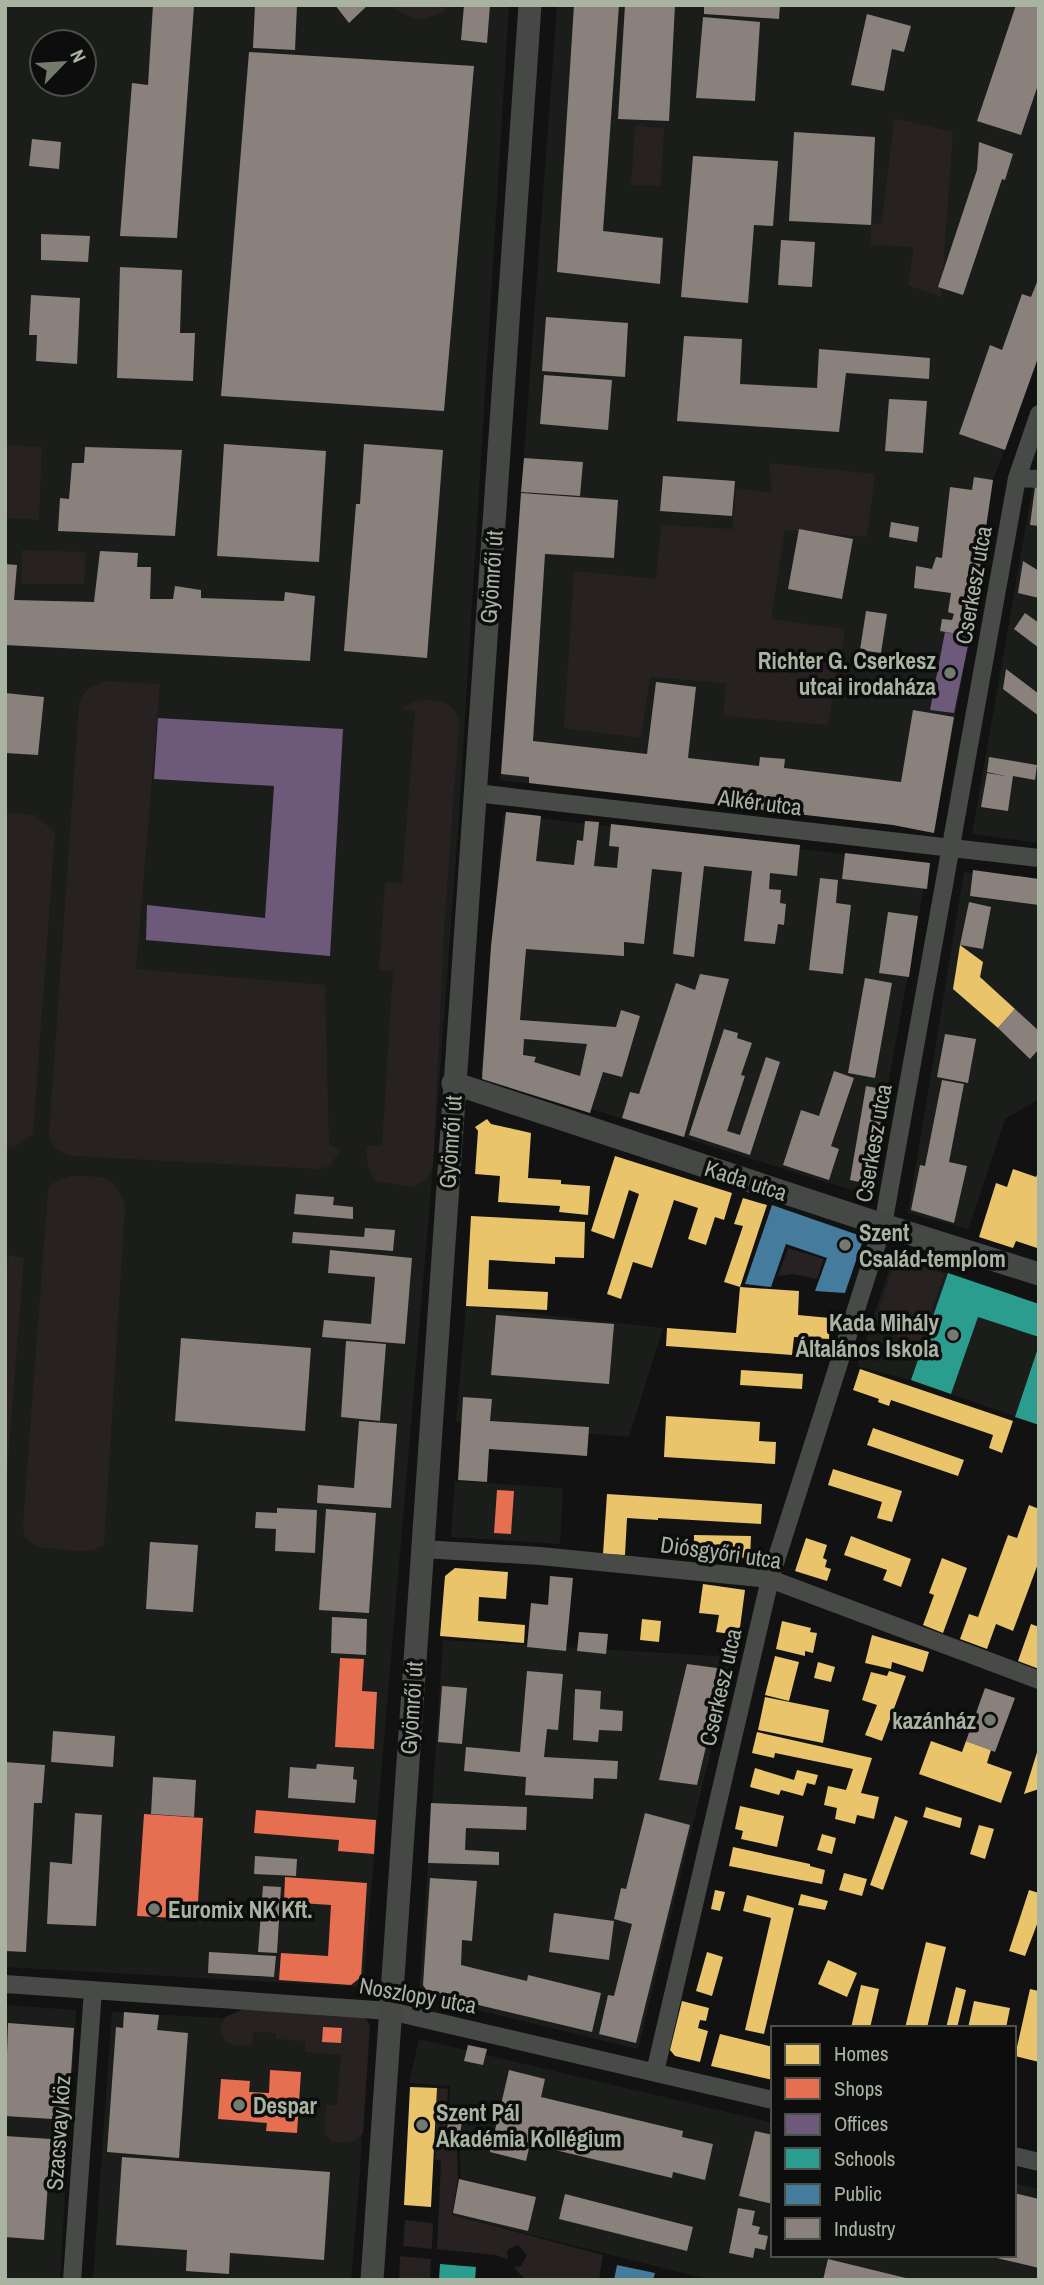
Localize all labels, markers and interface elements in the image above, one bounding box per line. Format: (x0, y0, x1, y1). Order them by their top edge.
north arrow (28, 28, 98, 98)
text: N (64, 45, 93, 66)
street label: Cserkesz utca (947, 523, 999, 647)
street label: Gyömrői út (472, 529, 510, 625)
place label: Richter G. Cserkesz utcai irodaháza (758, 645, 937, 702)
marker: Richter G. Cserkesz utcai irodaháza (942, 665, 958, 681)
street label: Alkér utca (716, 781, 804, 823)
street label: Cserkesz utca (847, 1081, 899, 1205)
street label: Gyömrői út (431, 1094, 469, 1190)
street label: Kada utca (701, 1152, 792, 1208)
place label: Szent Család-templom (859, 1217, 1006, 1274)
marker: Szent Család-templom (837, 1237, 853, 1253)
place label: Kada Mihály Általános Iskola (795, 1307, 940, 1364)
marker: Kada Mihály Általános Iskola (945, 1327, 961, 1343)
street label: Diósgyőri utca (659, 1528, 784, 1576)
street label: Cserkesz utca (691, 1625, 749, 1749)
street label: Gyömrői út (392, 1660, 430, 1756)
place label: kazánház (892, 1705, 977, 1736)
marker: kazánház (982, 1712, 998, 1728)
place label: Euromix NK Kft. (168, 1894, 313, 1925)
marker: Euromix NK Kft. (146, 1901, 162, 1917)
street label: Noszlopy utca (357, 1969, 480, 2021)
legend (771, 2026, 1016, 2257)
text: Homes (834, 2039, 889, 2068)
street label: Szacsvay köz (39, 2074, 77, 2192)
text: Shops (834, 2074, 883, 2103)
place label: Despar (253, 2090, 318, 2121)
marker: Despar (231, 2097, 247, 2113)
place label: Szent Pál Akadémia Kollégium (436, 2097, 622, 2154)
text: Offices (834, 2109, 888, 2138)
marker: Szent Pál Akadémia Kollégium (414, 2117, 430, 2133)
text: Schools (834, 2144, 895, 2173)
text: Public (834, 2179, 882, 2208)
text: Industry (834, 2214, 896, 2243)

